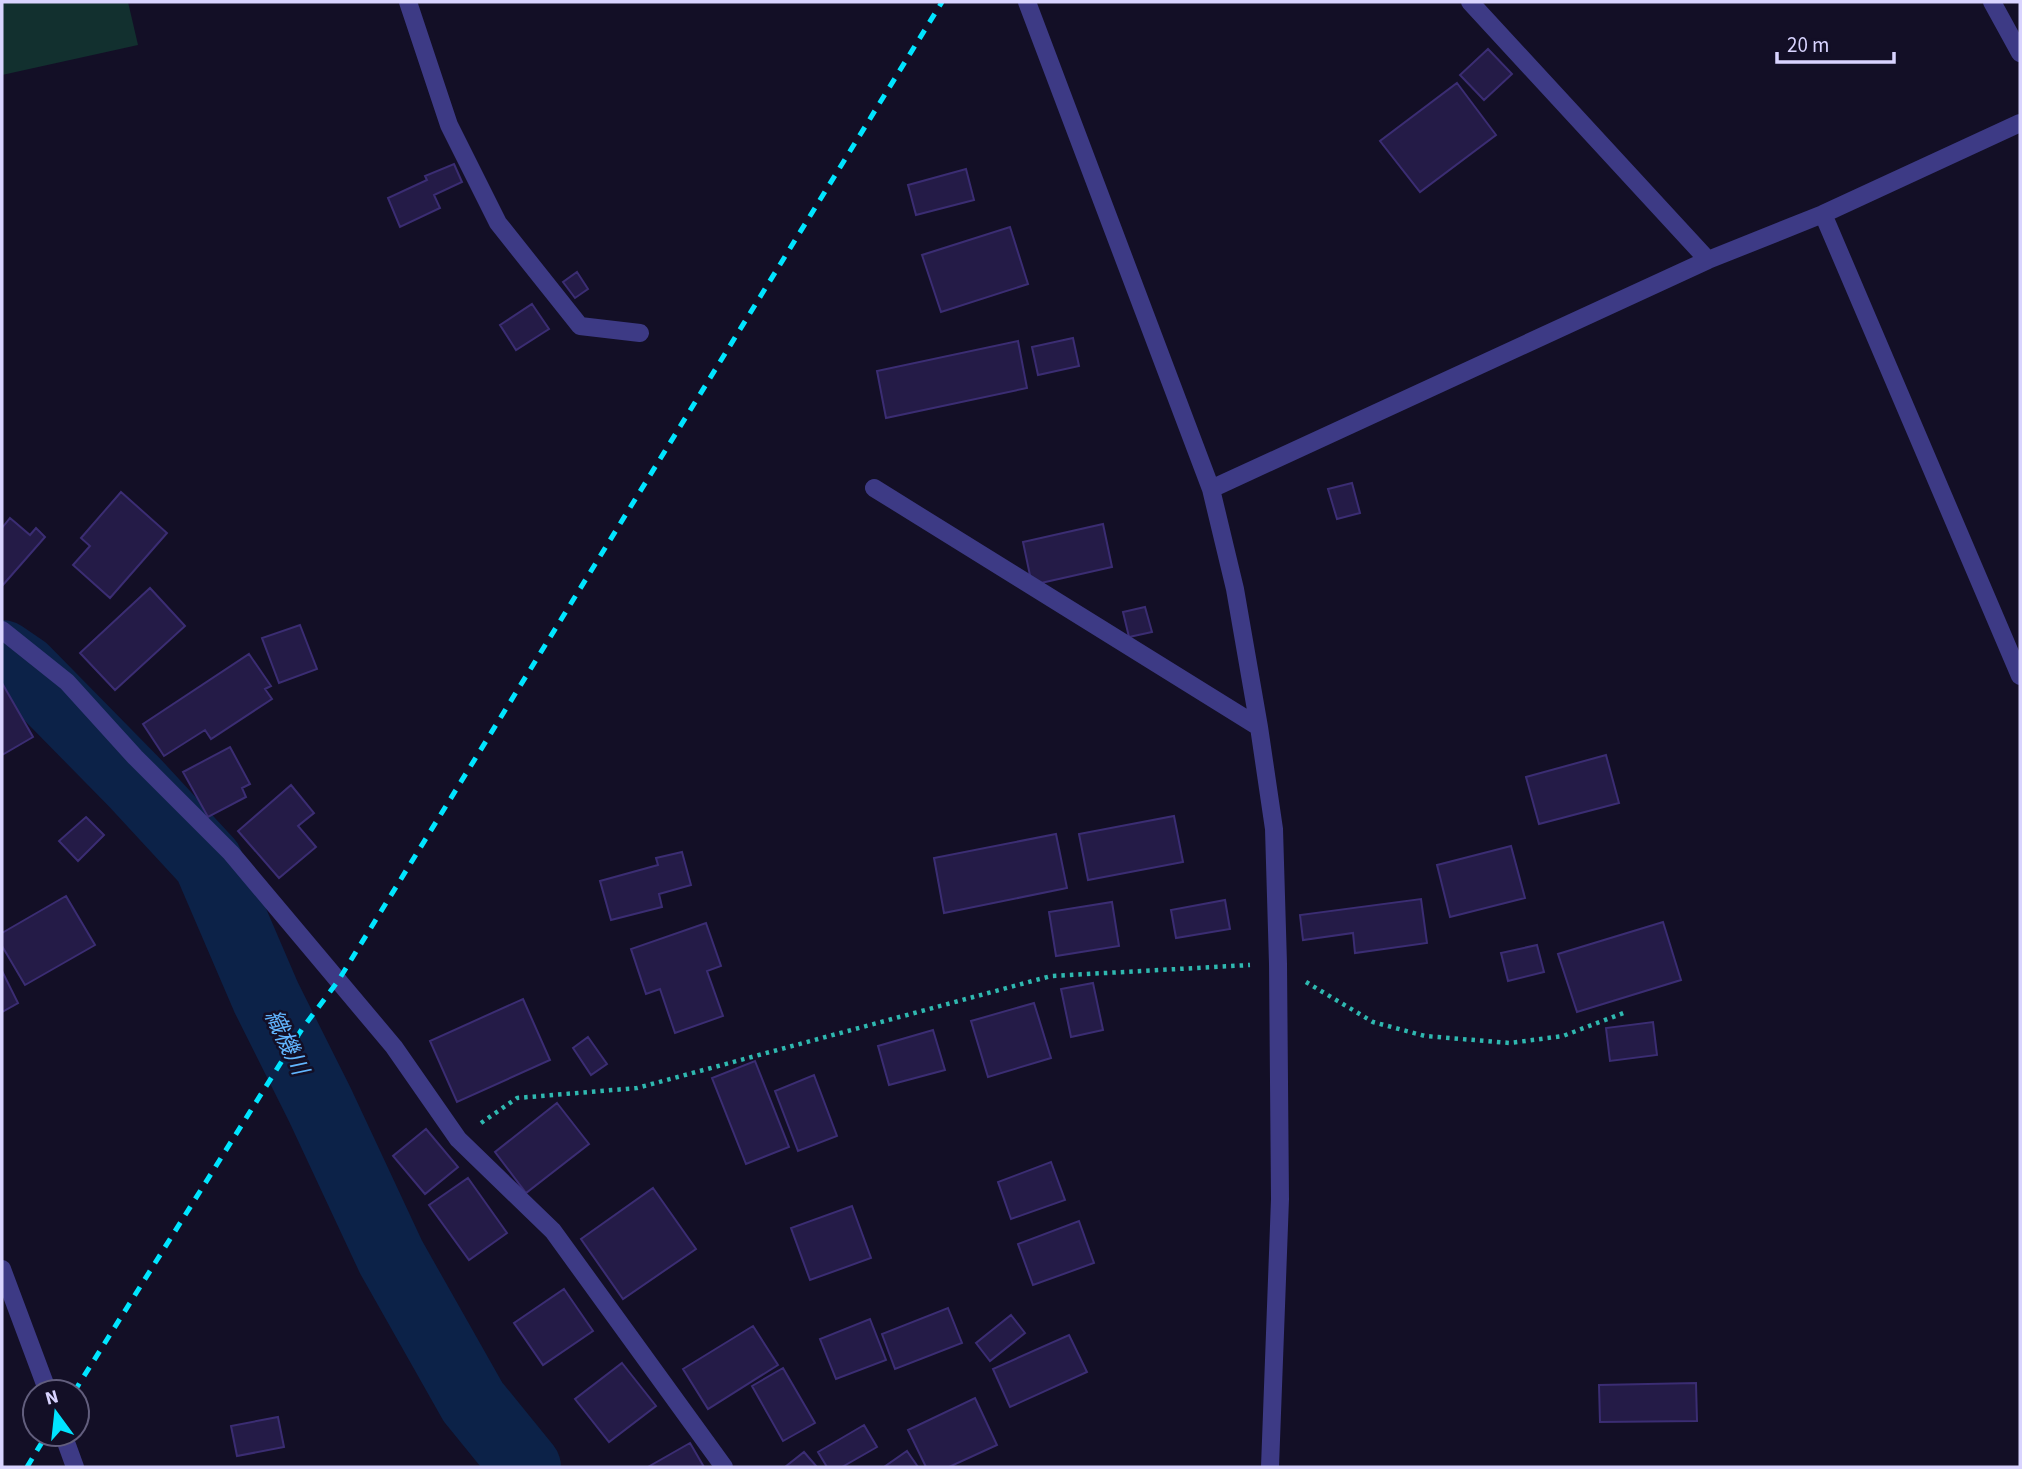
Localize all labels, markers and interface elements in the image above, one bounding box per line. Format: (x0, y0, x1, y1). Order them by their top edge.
scale bar (1777, 21, 1894, 65)
text: 20 m (1787, 30, 1829, 60)
water label: 織機川 (257, 1004, 318, 1083)
north arrow (21, 1378, 91, 1448)
text: N (42, 1383, 62, 1413)

